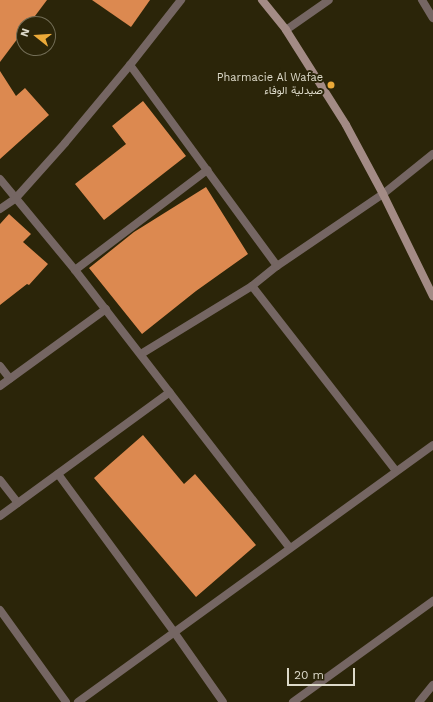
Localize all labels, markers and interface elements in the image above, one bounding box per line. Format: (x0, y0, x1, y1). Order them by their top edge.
north arrow (16, 16, 56, 56)
text: N (18, 27, 32, 38)
place label: Pharmacie Al Wafae صيدلية الوفاء (216, 72, 323, 98)
marker: Pharmacie Al Wafae صيدلية الوفاء (326, 80, 336, 90)
scale bar (289, 660, 357, 686)
text: 20 m (294, 668, 324, 682)

